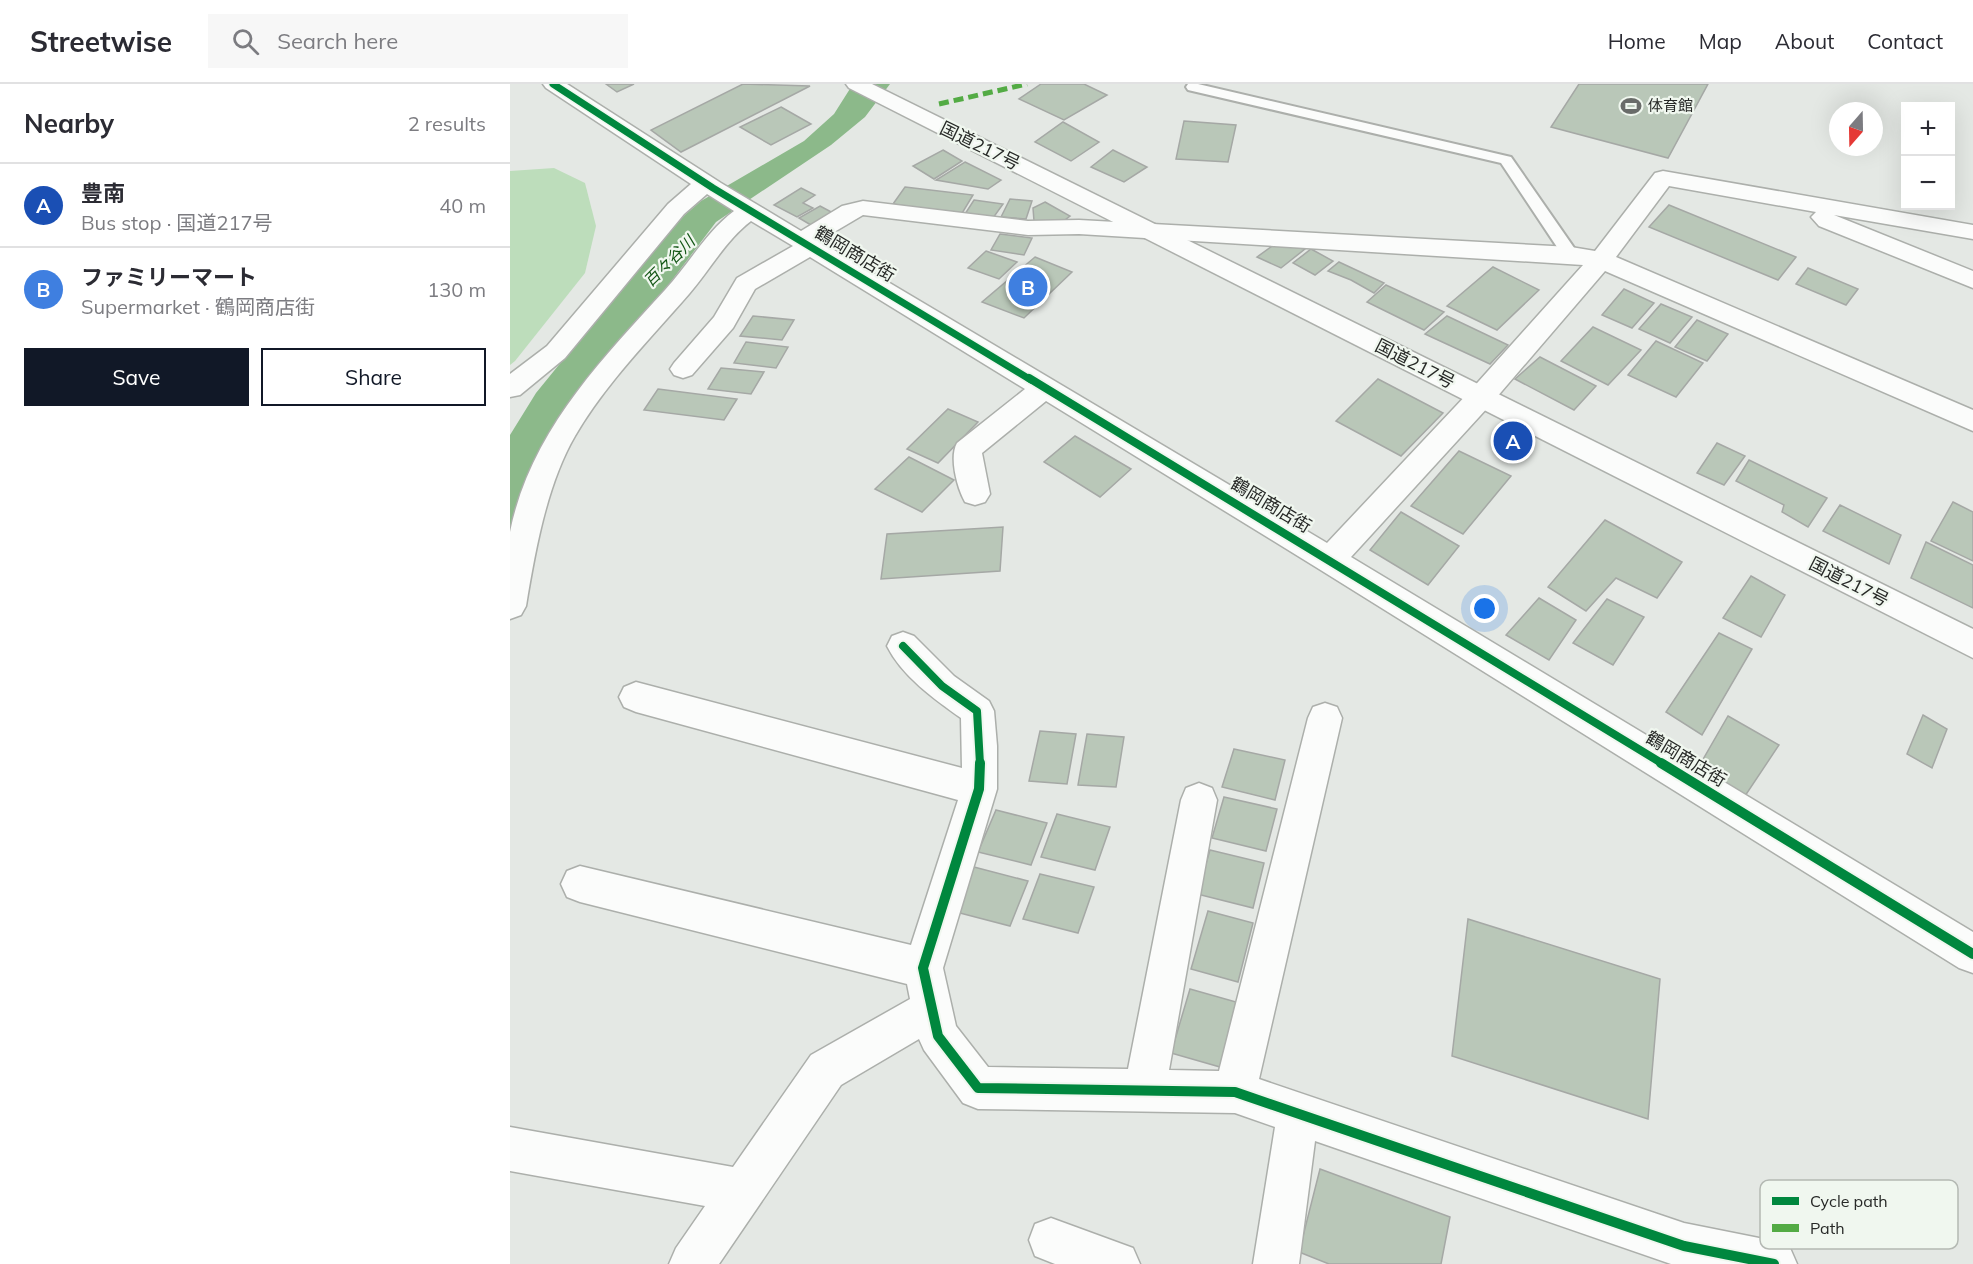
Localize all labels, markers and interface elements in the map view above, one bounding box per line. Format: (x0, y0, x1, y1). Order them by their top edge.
search box (208, 14, 628, 68)
text: Streetwise (30, 24, 172, 59)
icon: search (229, 25, 262, 58)
text: Search here (277, 27, 398, 55)
text: Home (1608, 28, 1666, 54)
text: Map (1699, 28, 1742, 54)
text: About (1775, 28, 1834, 54)
text: Contact (1867, 28, 1943, 54)
sports icon: 体育館 (1619, 94, 1643, 118)
place label: 体育館 (1648, 96, 1693, 115)
north arrow (1829, 102, 1883, 156)
map controls (1901, 102, 1955, 210)
button: + (1901, 102, 1955, 156)
text: Nearby (24, 107, 114, 140)
text: 2 results (408, 111, 486, 136)
street label: 国道217号 (936, 116, 1024, 175)
button: − (1901, 156, 1955, 210)
text: 豊南 (81, 179, 125, 207)
text: A (36, 193, 51, 218)
text: 40 m (439, 193, 486, 218)
text: Bus stop · 国道217号 (81, 210, 272, 235)
street label: 鶴岡商店街 (811, 221, 900, 287)
water label: 百々谷川 (639, 230, 700, 291)
text: ファミリーマート (81, 263, 257, 291)
pin: B (1008, 264, 1048, 310)
text: B (37, 277, 50, 302)
text: 130 m (427, 277, 486, 302)
text: Supermarket · 鶴岡商店街 (81, 294, 315, 319)
street label: 国道217号 (1372, 334, 1459, 393)
button: Save (24, 348, 249, 406)
button: Share (261, 348, 486, 406)
pin: A (1494, 418, 1532, 464)
street label: 鶴岡商店街 (1227, 472, 1316, 538)
street label: 国道217号 (1806, 552, 1893, 611)
your location (1470, 594, 1499, 623)
street label: 鶴岡商店街 (1642, 726, 1731, 792)
legend (1760, 1180, 1958, 1249)
text: Cycle path (1810, 1191, 1888, 1211)
text: Path (1810, 1218, 1845, 1238)

